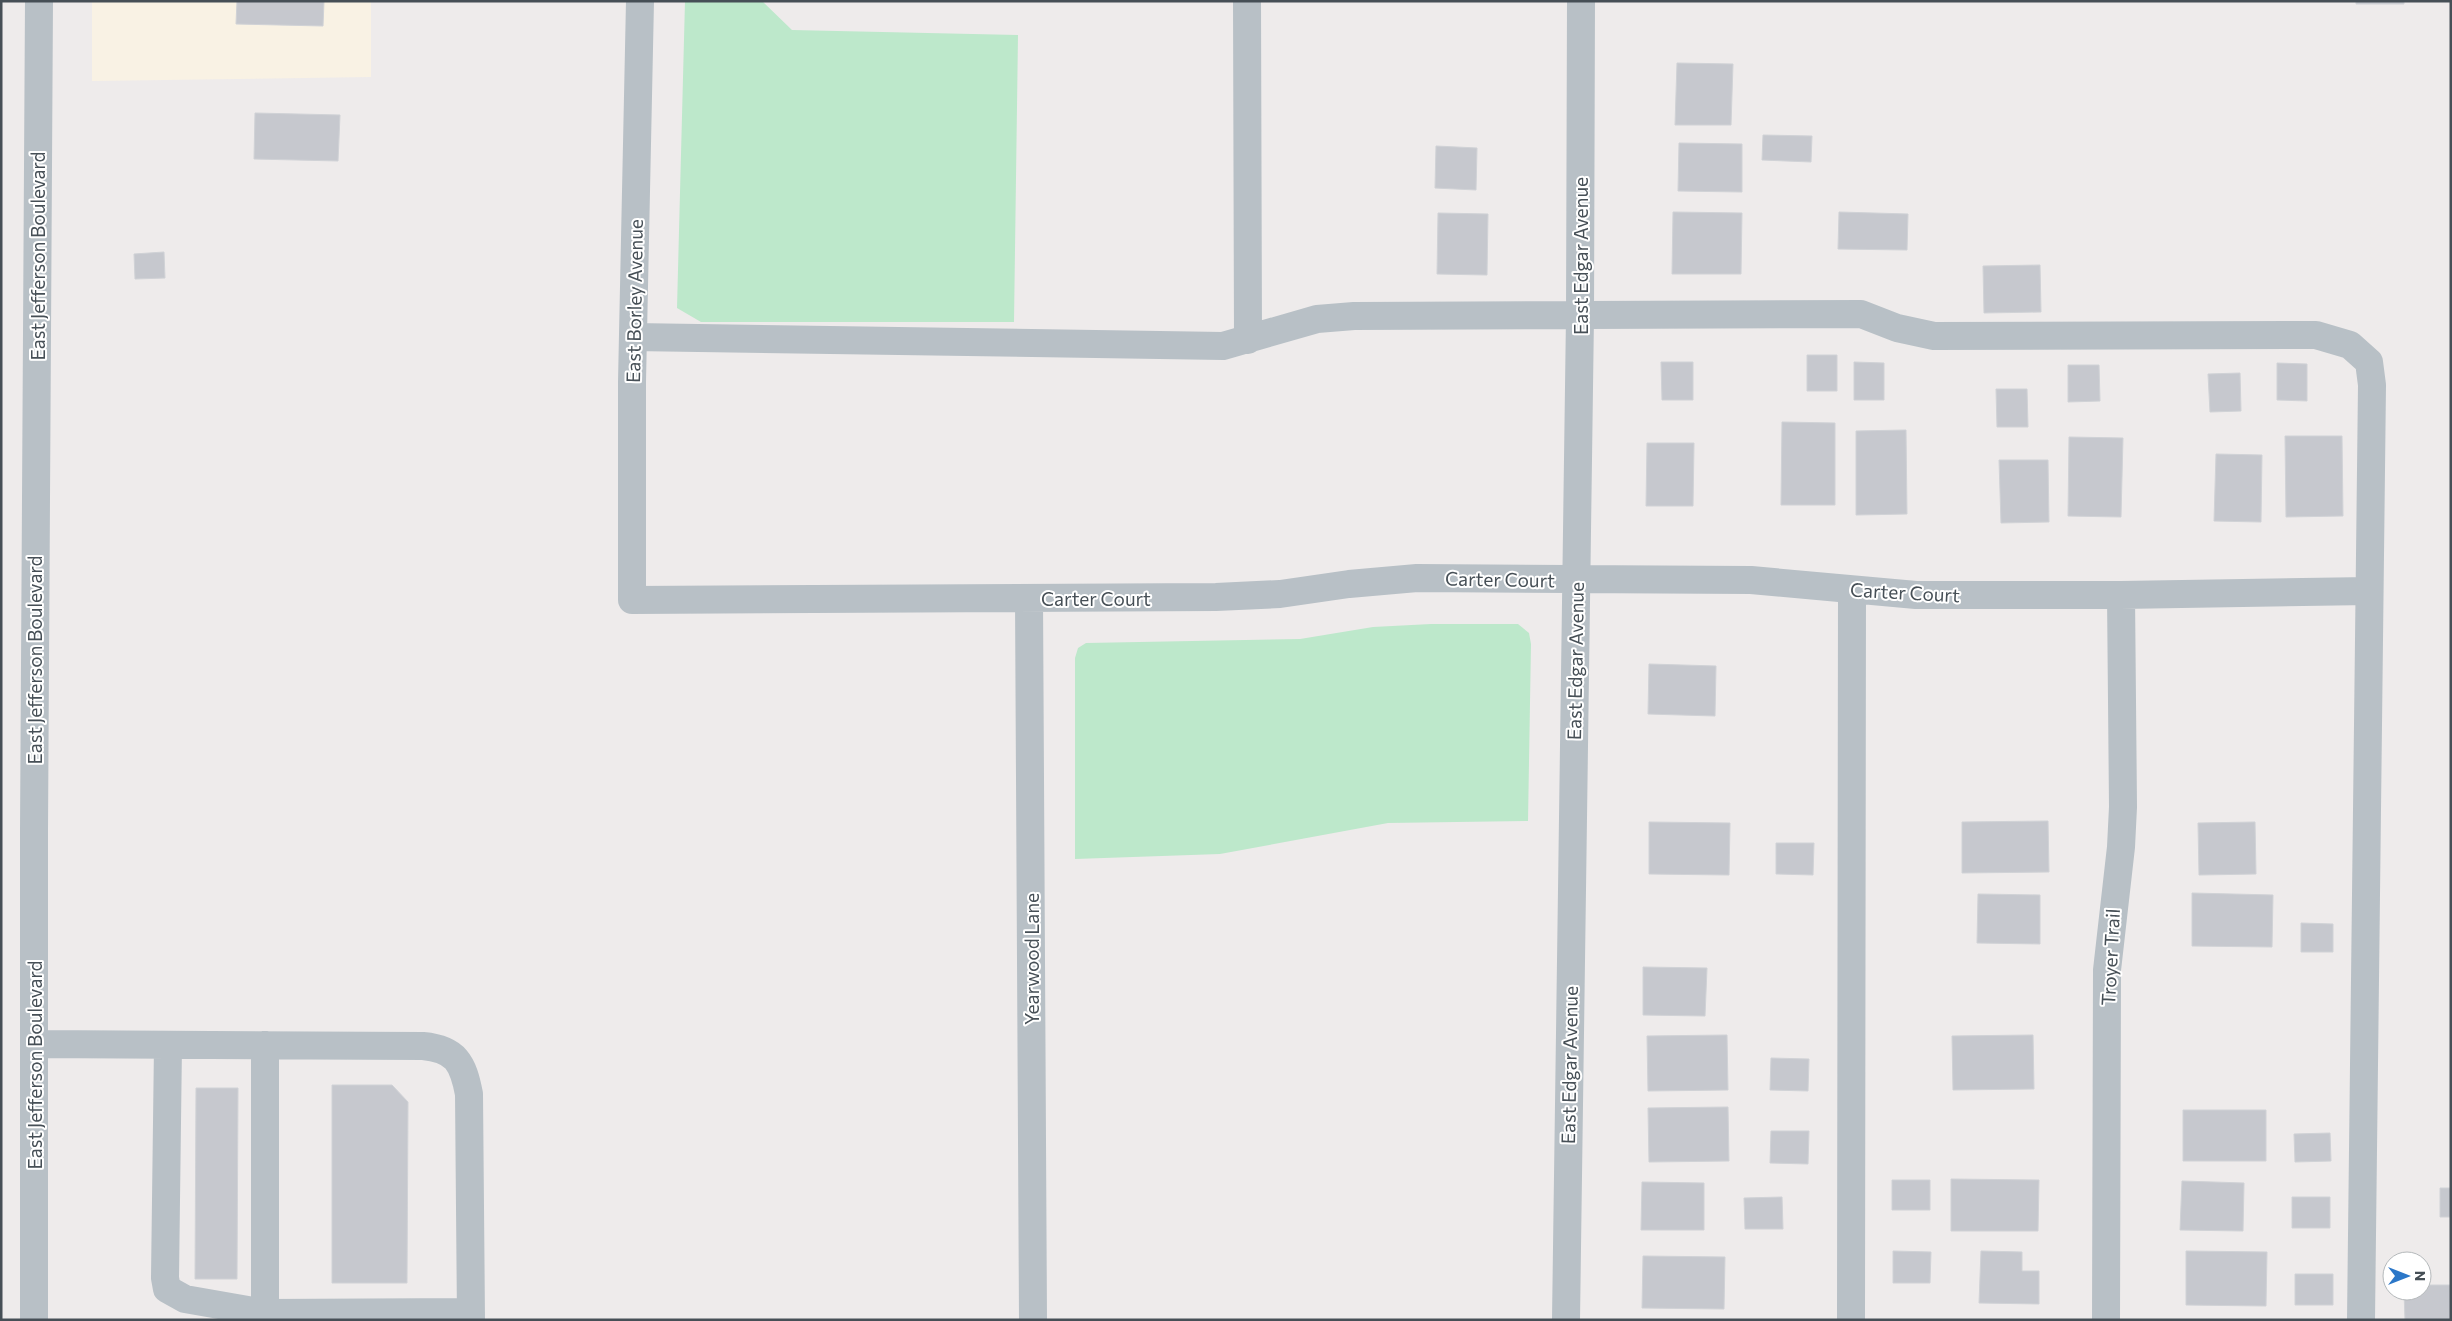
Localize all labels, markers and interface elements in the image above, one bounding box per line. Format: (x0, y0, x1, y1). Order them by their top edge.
street label: East Jefferson Boulevard (26, 151, 49, 361)
street label: East Edgar Avenue (1569, 177, 1592, 335)
street label: East Borley Avenue (621, 219, 647, 383)
street label: East Jefferson Boulevard (23, 555, 46, 765)
street label: Carter Court (1445, 567, 1555, 591)
street label: Carter Court (1850, 578, 1961, 606)
street label: East Edgar Avenue (1562, 582, 1588, 740)
street label: Carter Court (1041, 587, 1151, 610)
street label: Yearwood Lane (1020, 893, 1043, 1025)
street label: Troyer Trail (2096, 908, 2124, 1006)
street label: East Jefferson Boulevard (23, 960, 46, 1170)
street label: East Edgar Avenue (1556, 986, 1582, 1144)
north arrow (2382, 1251, 2432, 1301)
text: N (2412, 1271, 2429, 1281)

